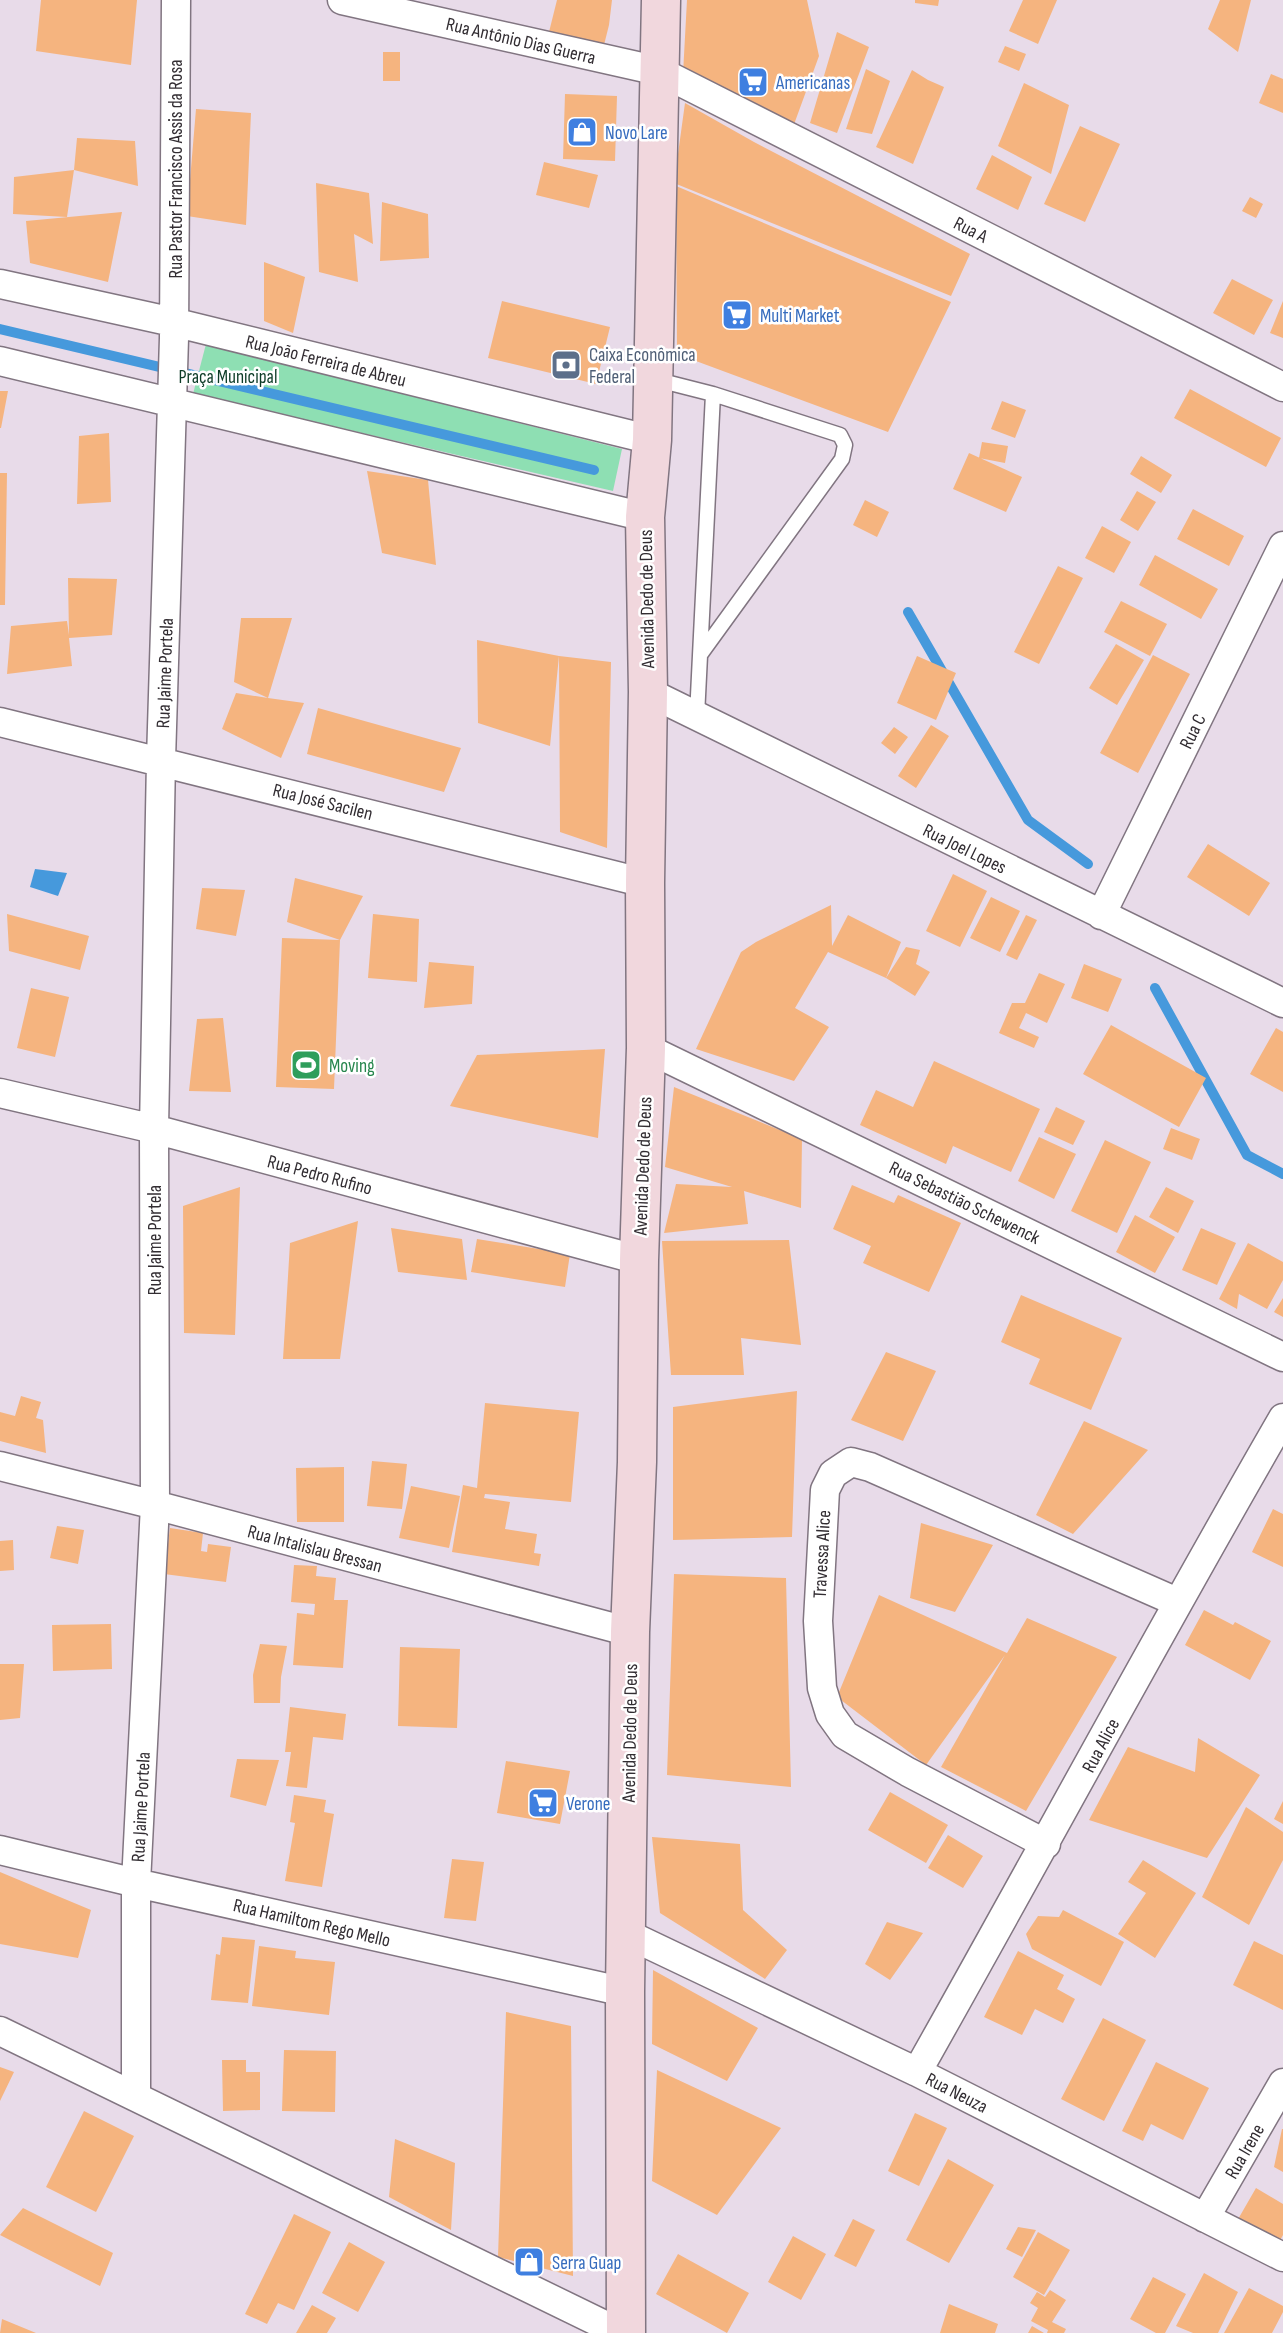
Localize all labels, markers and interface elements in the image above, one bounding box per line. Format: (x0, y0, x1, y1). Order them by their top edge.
street label: Rua Antônio Dias Guerra (444, 13, 598, 70)
street label: Rua Pastor Francisco Assis da Rosa (165, 60, 188, 278)
supermarket icon: Americanas (736, 65, 770, 99)
place label: Americanas (775, 72, 850, 95)
shop icon: Novo Lare (565, 115, 599, 149)
place label: Novo Lare (605, 122, 668, 145)
street label: Rua A (949, 212, 992, 249)
supermarket icon: Multi Market (720, 298, 754, 332)
place label: Multi Market (760, 305, 840, 328)
street label: Rua João Ferreira de Abreu (243, 330, 408, 393)
place label: Caixa Econômica Federal (589, 344, 696, 389)
bank icon: Caixa Econômica Federal (549, 348, 583, 382)
park label: Praça Municipal (179, 366, 277, 389)
street label: Avenida Dedo de Deus (635, 529, 660, 670)
street label: Rua Jaime Portela (152, 617, 179, 729)
street label: Rua C (1175, 710, 1212, 753)
street label: Rua José Sacilen (270, 779, 375, 826)
street label: Rua Joel Lopes (919, 819, 1010, 880)
sports icon: Moving (289, 1048, 323, 1082)
place label: Moving (329, 1055, 375, 1078)
street label: Avenida Dedo de Deus (630, 1096, 657, 1237)
street label: Rua Pedro Rufino (265, 1150, 375, 1200)
street label: Rua Sebastião Schewenck (885, 1157, 1044, 1250)
street label: Rua Jaime Portela (144, 1185, 167, 1295)
street label: Travessa Alice (809, 1509, 836, 1599)
street label: Rua Intalislau Bressan (245, 1520, 384, 1578)
street label: Avenida Dedo de Deus (618, 1663, 643, 1804)
street label: Rua Alice (1078, 1715, 1125, 1777)
street label: Rua Jaime Portela (127, 1751, 156, 1863)
supermarket icon: Verone (526, 1786, 560, 1820)
place label: Verone (566, 1793, 610, 1816)
street label: Rua Hamiltom Rego Mello (231, 1894, 392, 1953)
street label: Rua Neuza (921, 2068, 991, 2119)
street label: Rua Irene (1220, 2120, 1270, 2183)
shop icon: Serra Guap (512, 2245, 546, 2279)
place label: Serra Guap (552, 2252, 621, 2275)

